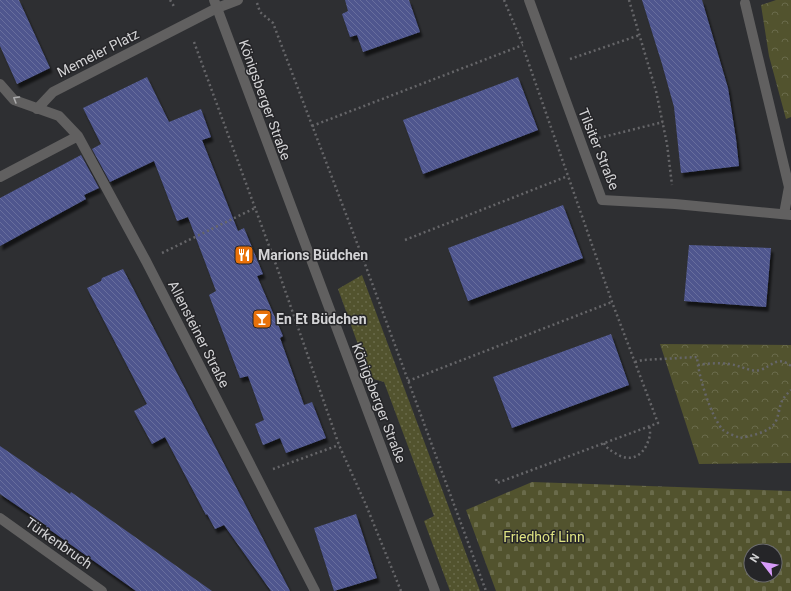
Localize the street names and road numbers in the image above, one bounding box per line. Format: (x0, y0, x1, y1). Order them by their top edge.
street label: Memeler Platz (54, 25, 142, 81)
street label: Königsberger Straße (236, 38, 294, 162)
street label: Tilsiter Straße (575, 106, 623, 192)
street label: Allensteiner Straße (165, 278, 233, 390)
street label: Königsberger Straße (349, 341, 409, 465)
street label: Türkenbruch (23, 514, 95, 572)

